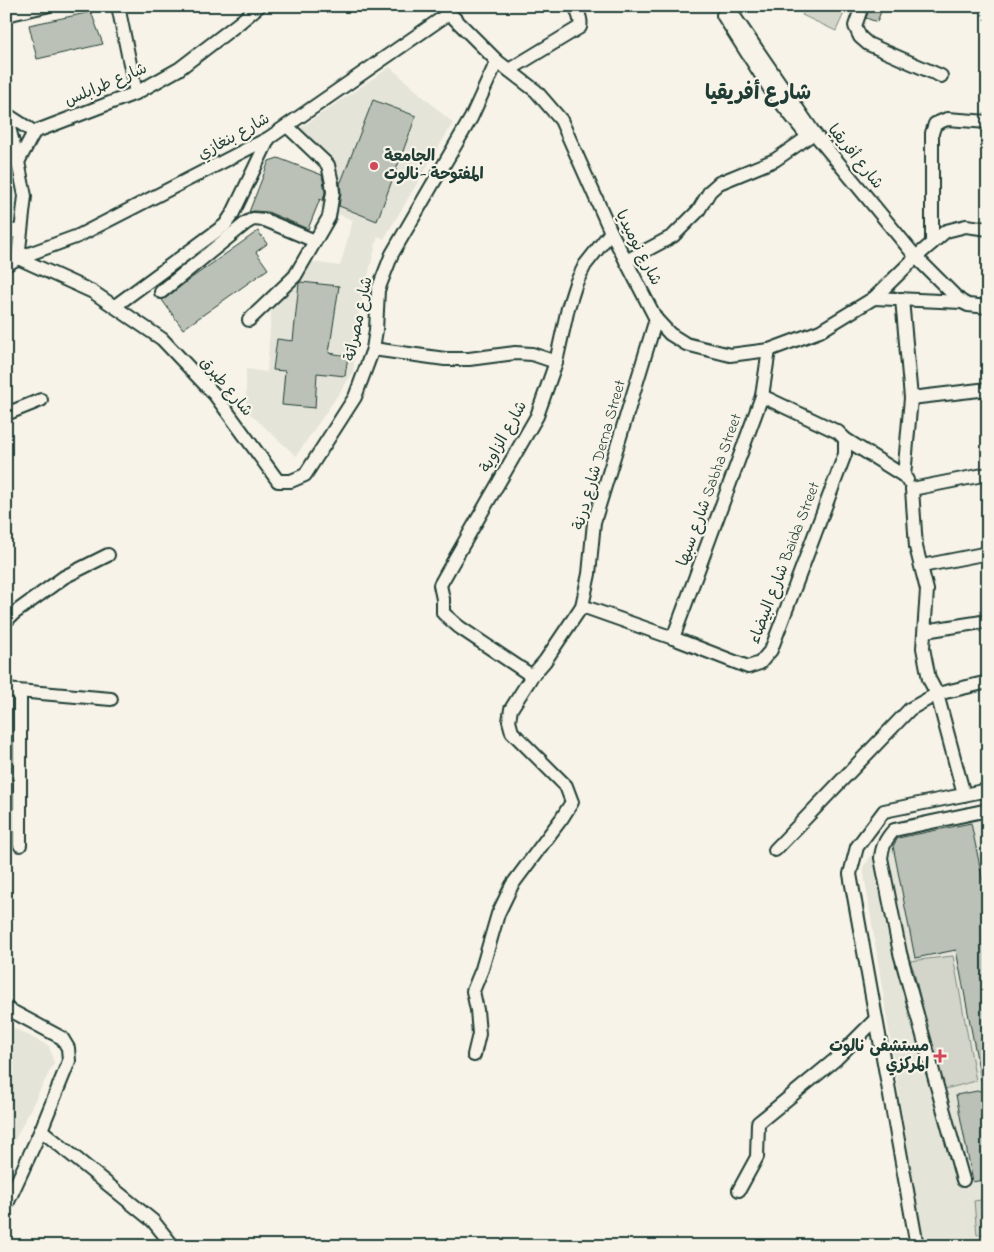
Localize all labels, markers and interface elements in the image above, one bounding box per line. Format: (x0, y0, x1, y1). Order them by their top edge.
street label: شارع طرابلس (61, 57, 151, 113)
district label: شارع أفريقيا (705, 79, 811, 109)
street label: شارع بنغازي (194, 107, 274, 167)
street label: شارع أفريقيا (821, 119, 889, 195)
place label: الجامعة المفتوحة -نالوت (384, 145, 484, 187)
marker: الجامعة المفتوحة -نالوت (368, 160, 380, 172)
street label: شارع نوميديا (609, 206, 667, 290)
street label: شارع مصراتة (338, 274, 380, 364)
street label: شارع طبرق (194, 352, 258, 422)
street label: شارع درنة Derna Street (567, 376, 633, 533)
street label: شارع الزاوية (474, 397, 534, 477)
street label: شارع سبها Sabha Street (671, 410, 749, 570)
street label: شارع البيضاء Baida Street (743, 478, 827, 648)
place label: مستشفى نالوت المركزي (829, 1035, 929, 1077)
marker: مستشفى نالوت المركزي (933, 1049, 947, 1063)

